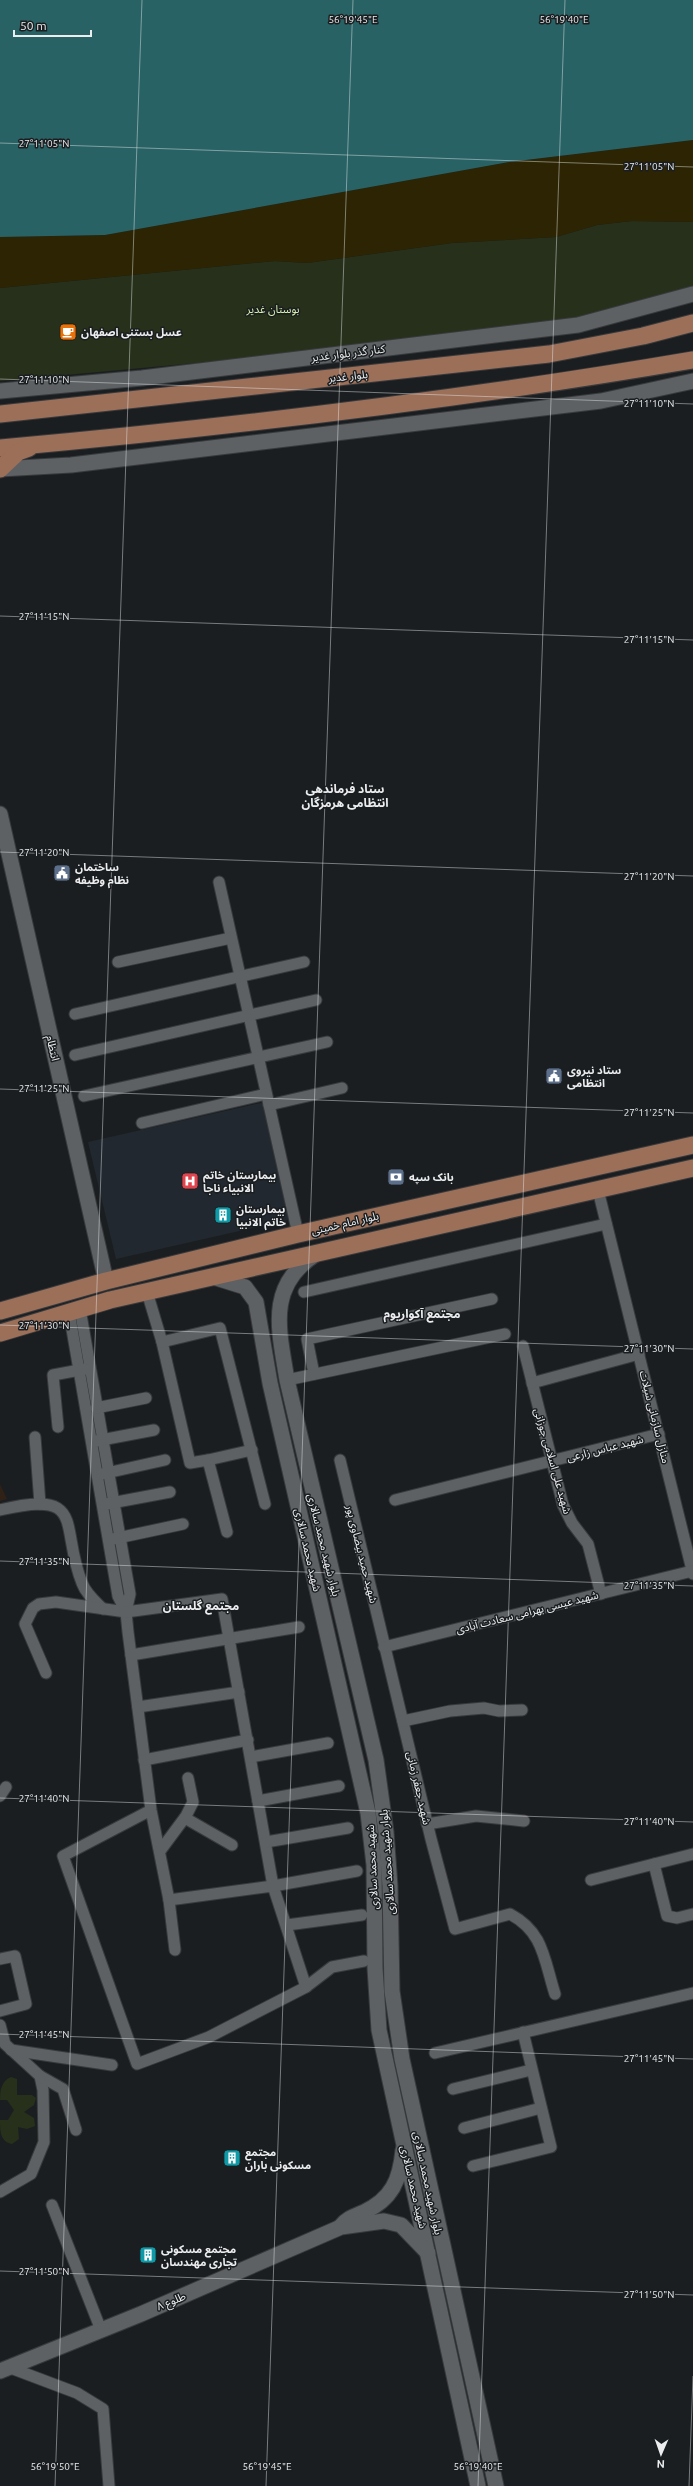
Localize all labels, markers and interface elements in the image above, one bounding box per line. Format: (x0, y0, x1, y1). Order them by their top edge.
scale bar (14, 12, 91, 38)
text: 56°19'45"E (328, 14, 378, 25)
text: 56°19'40"E (539, 14, 589, 25)
text: 50 m (20, 19, 47, 32)
text: 27°11'05"N (19, 138, 69, 149)
text: 27°11'05"N (624, 161, 674, 172)
park label: بوستان غدیر (245, 303, 300, 316)
cafe icon: عسل بستنی اصفهان (58, 322, 78, 342)
place label: عسل بستنی اصفهان (81, 326, 182, 339)
street label: کنار گذر بلوار غدیر (309, 342, 386, 365)
street label: بلوار غدیر (327, 368, 368, 385)
text: 27°11'10"N (19, 374, 69, 385)
text: 27°11'10"N (624, 398, 674, 409)
text: 27°11'15"N (19, 611, 69, 622)
text: 27°11'15"N (624, 634, 674, 645)
district label: ستاد فرماندهی انتظامی هرمزگان (301, 782, 389, 810)
text: 27°11'20"N (19, 847, 69, 858)
place label: ساختمان نظام وظیفه (75, 861, 129, 889)
public building icon: ساختمان نظام وظیفه (52, 863, 72, 883)
text: 27°11'20"N (624, 871, 674, 882)
street label: انتظام (42, 1034, 62, 1062)
place label: ستاد نیروی انتظامی (567, 1064, 621, 1090)
public building icon: ستاد نیروی انتظامی (544, 1066, 564, 1086)
text: 27°11'25"N (19, 1083, 69, 1094)
text: 27°11'25"N (624, 1107, 674, 1118)
bank icon: بانک سپه (386, 1167, 406, 1187)
place label: بیمارستان خاتم الانبیاء ناجا (203, 1169, 276, 1195)
hospital icon: بیمارستان خاتم الانبیاء ناجا (180, 1171, 200, 1191)
place label: بانک سپه (409, 1171, 454, 1185)
place label: بیمارستان خاتم الانبیا (236, 1203, 286, 1231)
building icon: بیمارستان خاتم الانبیا (213, 1205, 233, 1225)
street label: بلوار امام خمینی (310, 1209, 380, 1239)
district label: مجتمع آکواریوم (384, 1307, 460, 1323)
text: 27°11'30"N (19, 1320, 69, 1331)
text: 27°11'30"N (624, 1343, 674, 1354)
street label: منازل سازمانی شیلات (637, 1369, 672, 1465)
street label: شهید علی اسلامی جوزانی (531, 1407, 574, 1516)
street label: شهید عباس زارعی (565, 1433, 645, 1464)
street label: بلوار شهید محمد سالاری (305, 1492, 343, 1598)
street label: شهید حمید بیضاوی پور (342, 1503, 380, 1605)
street label: شهید محمد سالاری (292, 1507, 324, 1593)
text: 27°11'35"N (19, 1556, 69, 1567)
text: 27°11'35"N (624, 1580, 674, 1591)
street label: شهید عیسی بهرامی سعادت آبادی (454, 1588, 600, 1637)
district label: مجتمع گلستان (163, 1599, 239, 1615)
street label: شهید جعفر زمانی (404, 1750, 433, 1826)
text: 27°11'40"N (19, 1793, 69, 1804)
street label: بلوار شهید محمد سالاری (377, 1809, 398, 1915)
text: 27°11'40"N (624, 1816, 674, 1827)
street label: شهید محمد سالاری (364, 1824, 381, 1910)
text: 27°11'45"N (19, 2029, 69, 2040)
text: 27°11'45"N (624, 2053, 674, 2064)
street label: بلوار شهید محمد سالاری (411, 2130, 445, 2236)
street label: شهید محمد سالاری (398, 2144, 430, 2230)
place label: مجتمع مسکونی باران (245, 2146, 311, 2172)
building icon: مجتمع مسکونی باران (222, 2148, 242, 2168)
place label: مجتمع مسکونی تجاری مهندسان (161, 2243, 237, 2269)
building icon: مجتمع مسکونی تجاری مهندسان (138, 2245, 158, 2265)
text: 27°11'50"N (19, 2266, 69, 2277)
text: 27°11'50"N (624, 2289, 674, 2300)
street label: طلوع ۸ (155, 2290, 188, 2314)
north arrow (641, 2434, 681, 2474)
text: N (656, 2458, 665, 2470)
text: 56°19'50"E (30, 2461, 80, 2472)
text: 56°19'45"E (242, 2461, 292, 2472)
text: 56°19'40"E (453, 2461, 503, 2472)

